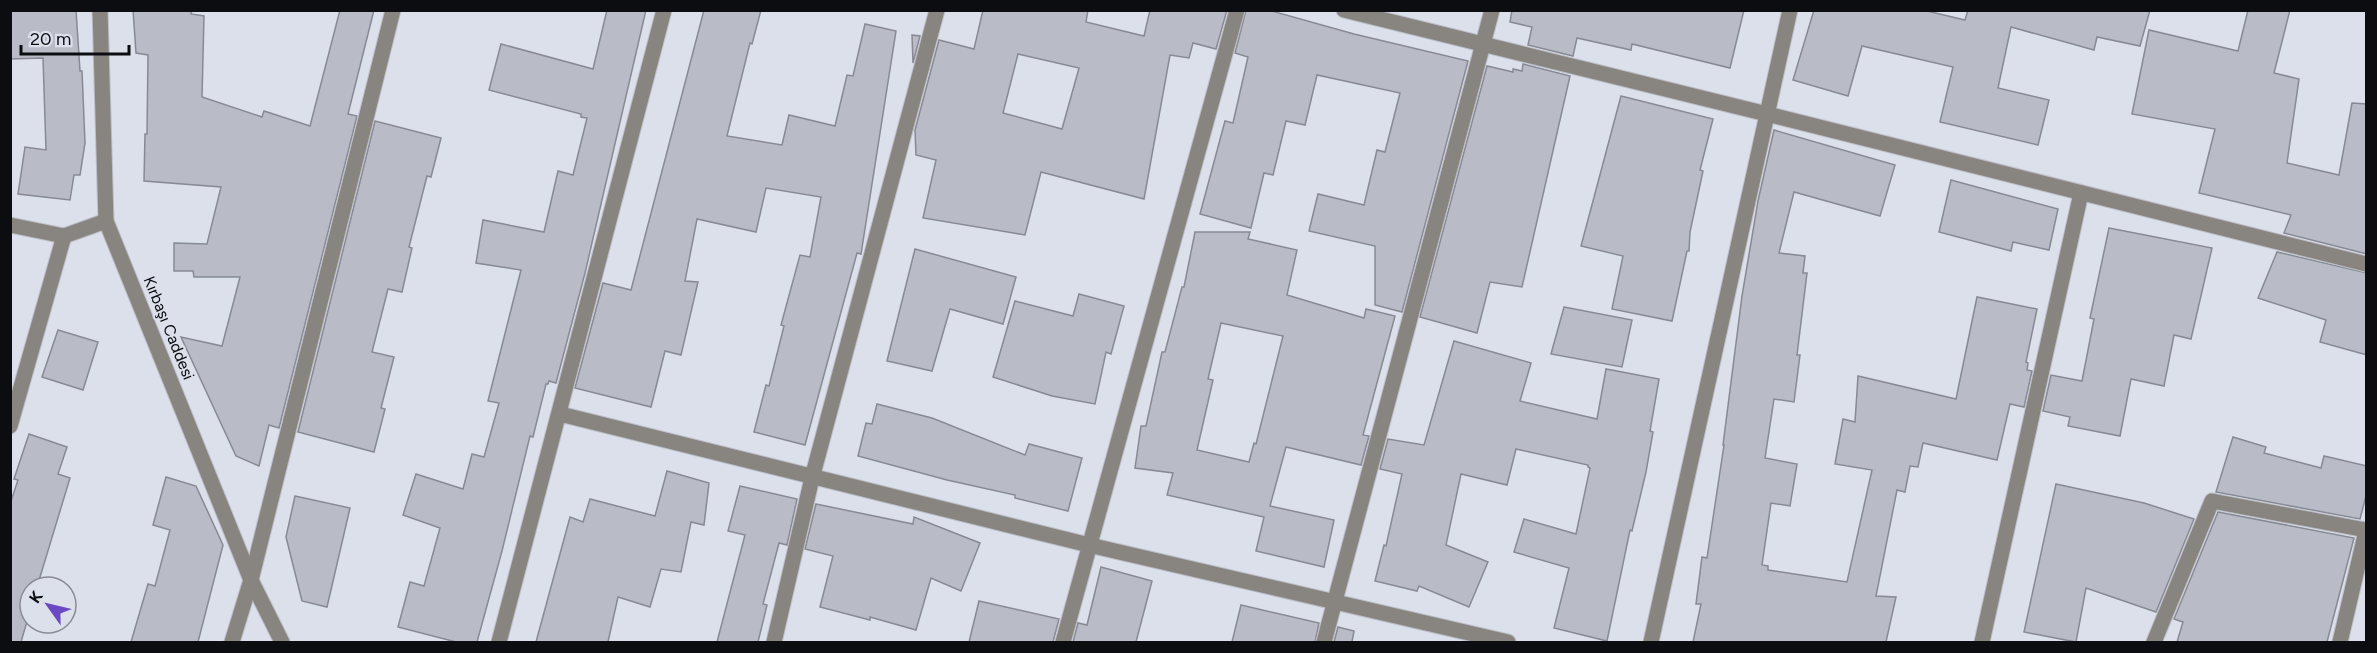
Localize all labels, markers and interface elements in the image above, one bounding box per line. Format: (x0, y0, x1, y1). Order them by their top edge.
scale bar (21, 18, 129, 56)
text: 20 m (30, 28, 71, 50)
street label: Kırbaşı Caddesi (140, 273, 198, 383)
north arrow (18, 575, 78, 635)
text: K (25, 587, 47, 607)

